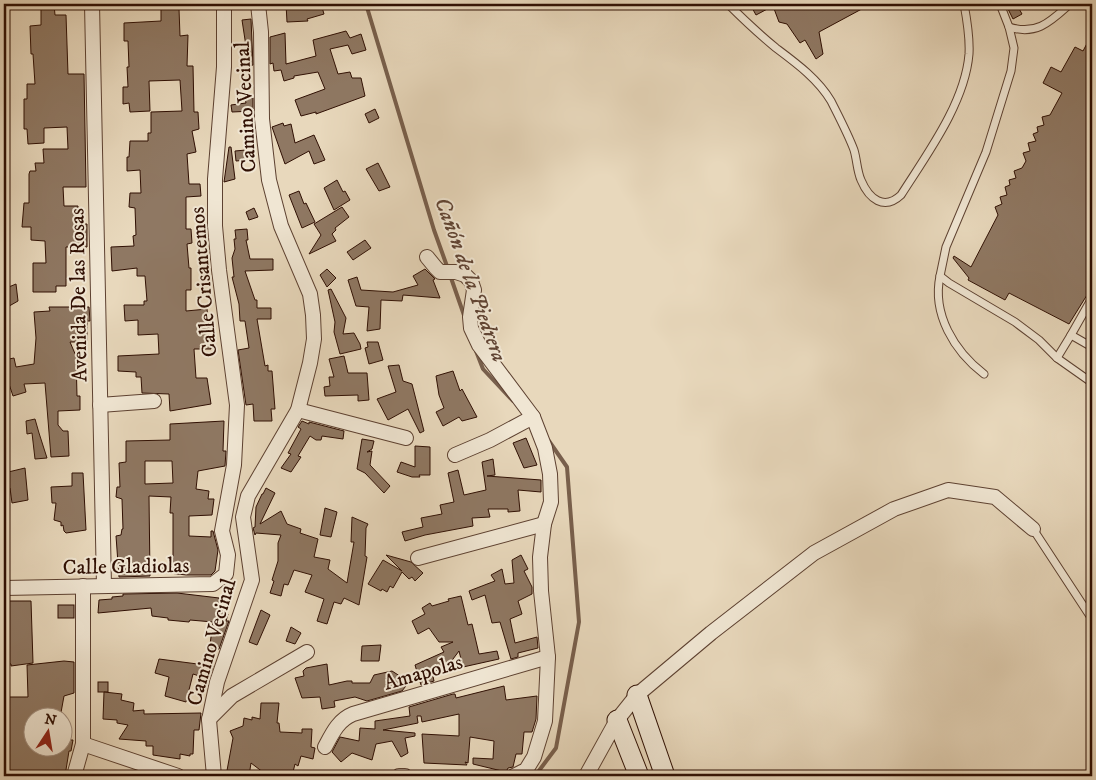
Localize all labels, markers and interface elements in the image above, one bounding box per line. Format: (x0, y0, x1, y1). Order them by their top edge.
street label: Camino Vecinal (230, 40, 262, 173)
water label: Cañón de la Piedrera (428, 193, 513, 366)
street label: Calle Crisantemos (184, 206, 224, 358)
street label: Avenida De las Rosas (64, 208, 94, 382)
street label: Calle Gladiolas (62, 553, 190, 581)
street label: Camino Vecinal (181, 575, 243, 709)
street label: Amapolas (381, 649, 466, 697)
north arrow (22, 708, 72, 758)
text: N (43, 710, 58, 730)

